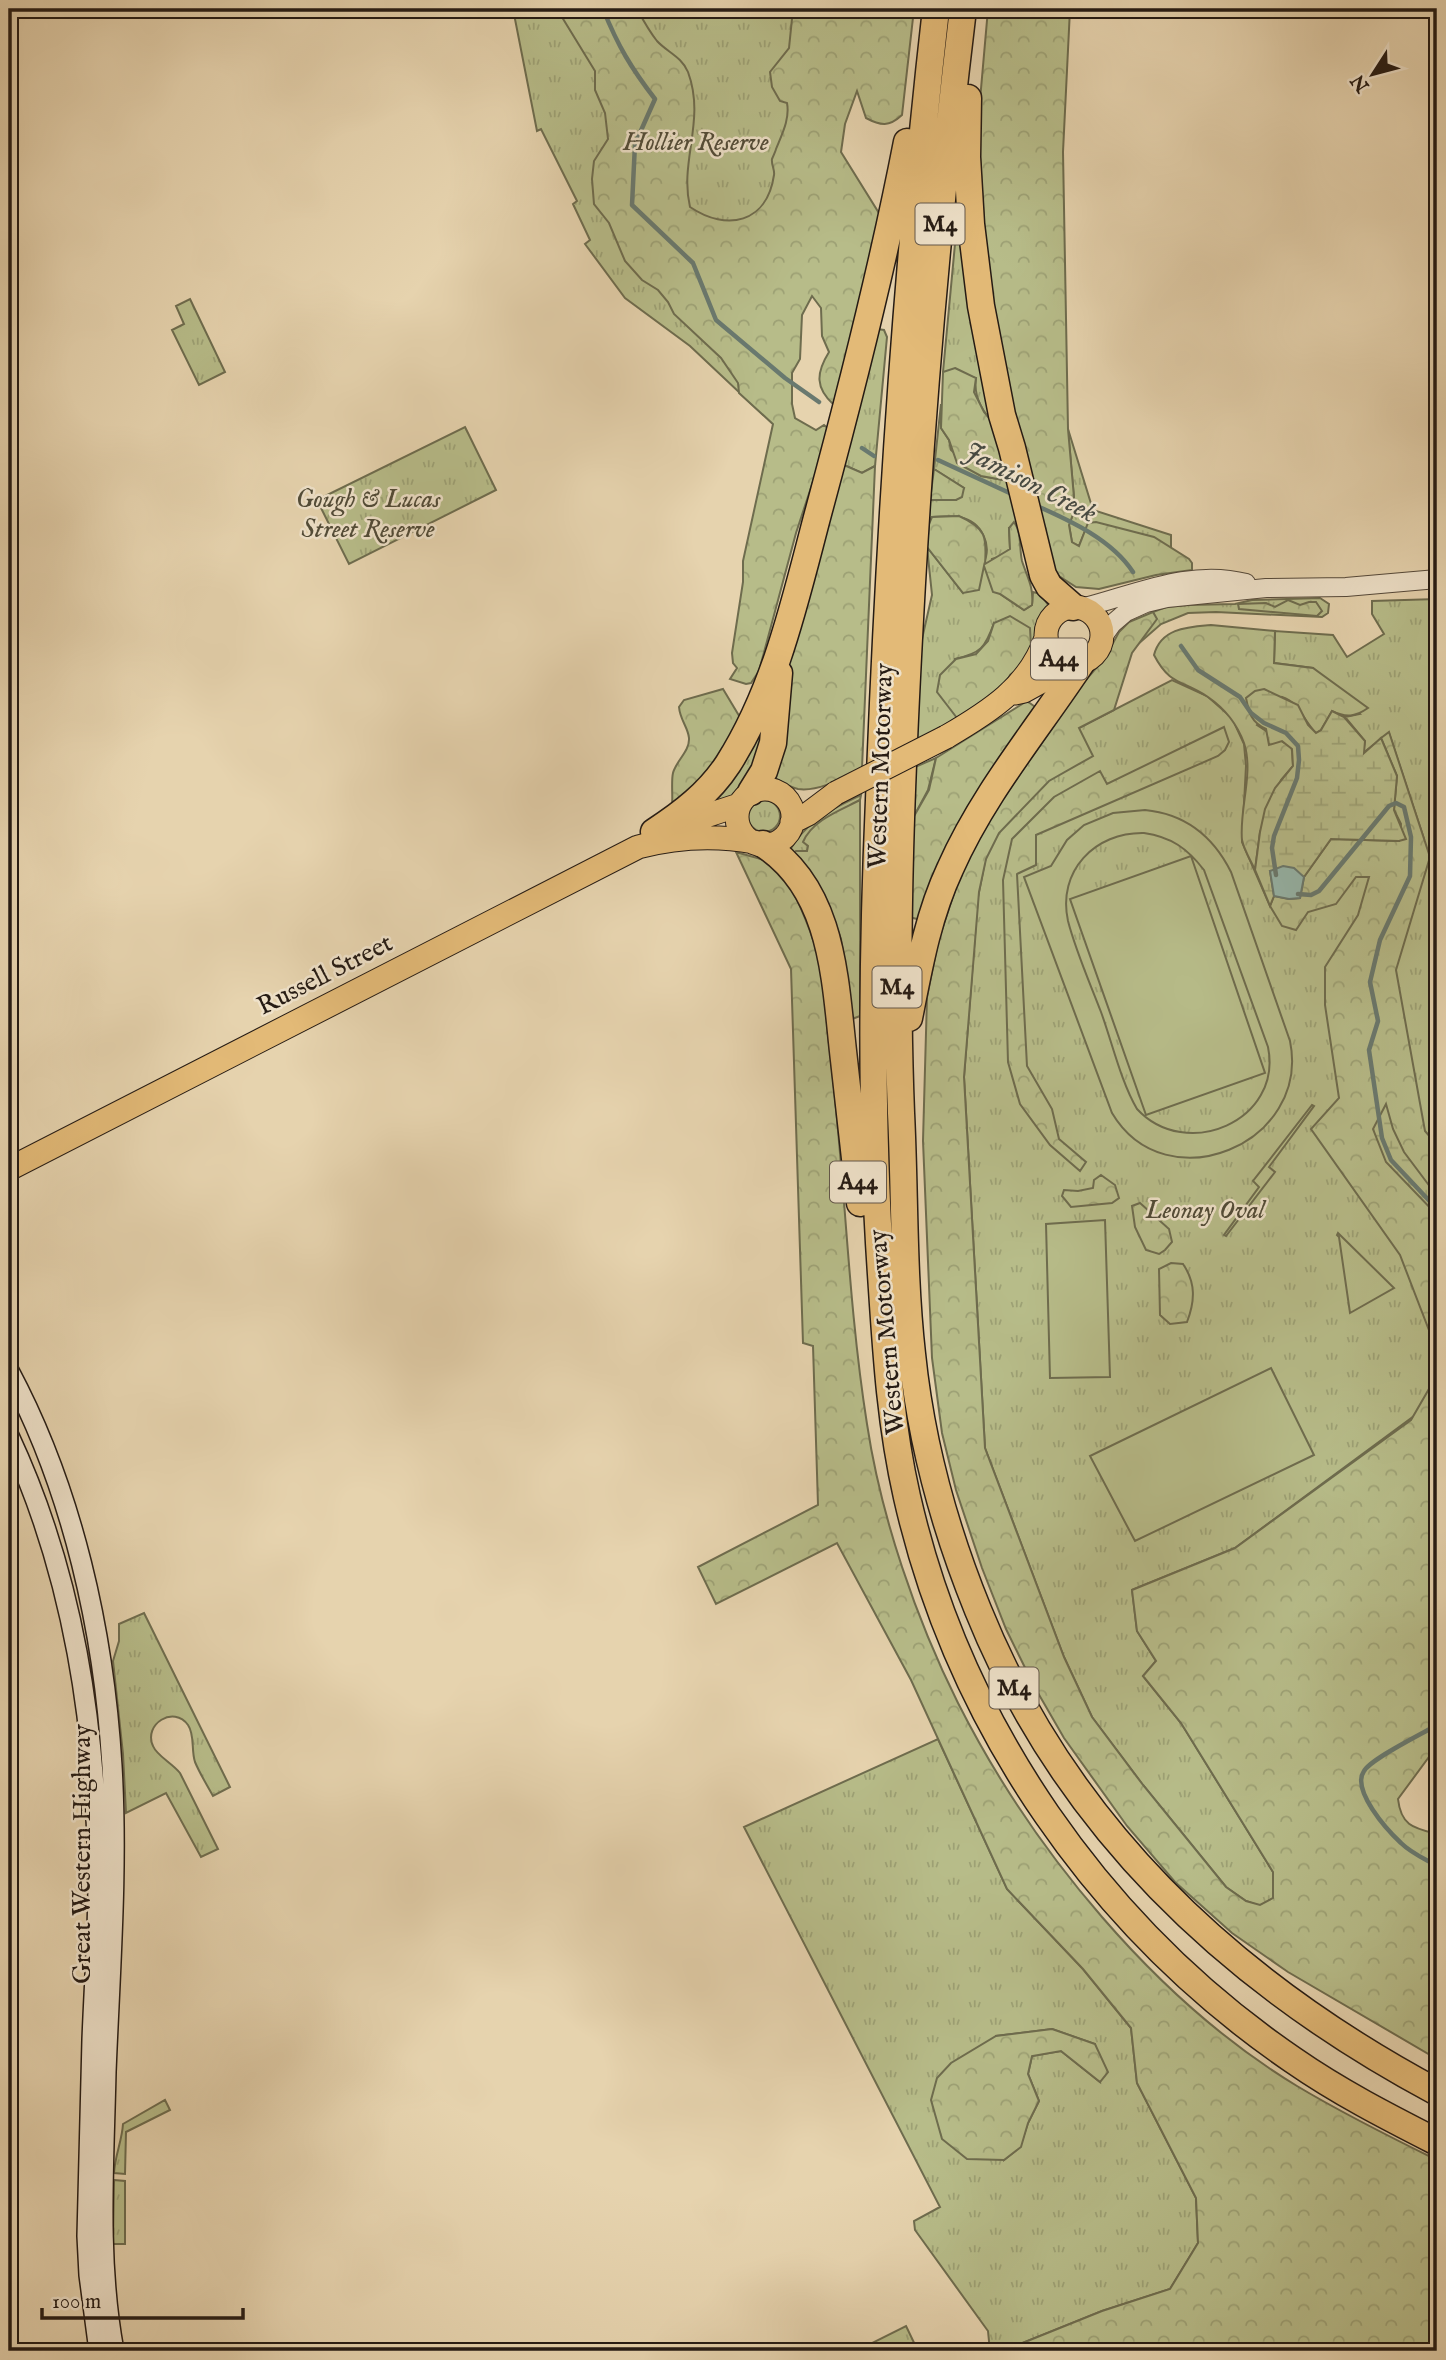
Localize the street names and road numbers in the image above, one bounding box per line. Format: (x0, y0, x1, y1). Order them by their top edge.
road number: M4 (916, 204, 964, 244)
road number: A44 (1031, 638, 1087, 680)
street label: Western Motorway (861, 662, 901, 869)
street label: Russell Street (252, 927, 398, 1023)
road number: M4 (872, 967, 922, 1007)
road number: A44 (830, 1162, 886, 1202)
street label: Western Motorway (862, 1228, 912, 1436)
road number: M4 (990, 1668, 1038, 1708)
street label: Great Western Highway (66, 1724, 99, 1984)

